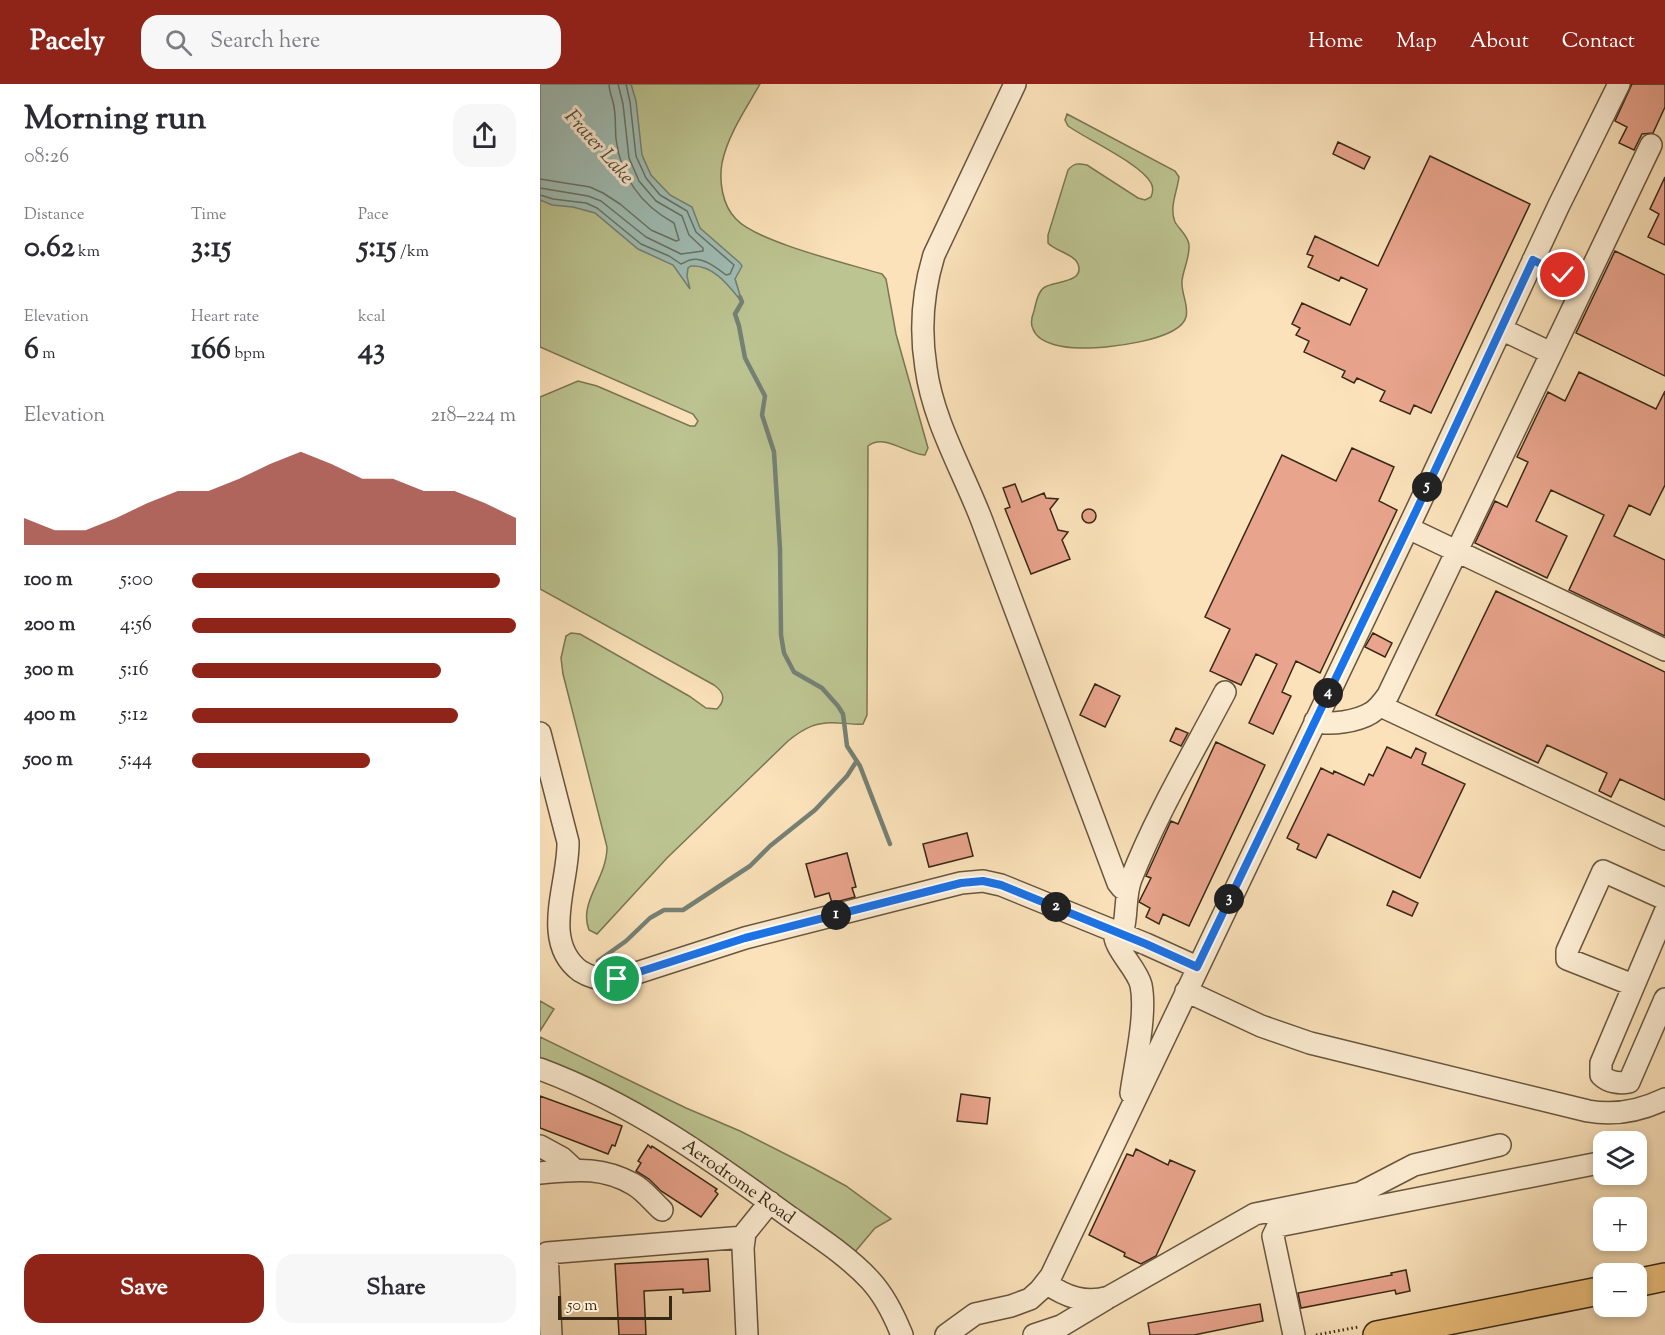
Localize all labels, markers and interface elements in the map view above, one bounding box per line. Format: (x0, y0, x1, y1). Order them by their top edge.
search box (141, 15, 561, 69)
text: Pacely (30, 22, 105, 62)
icon: search (162, 26, 195, 59)
text: Search here (210, 26, 320, 58)
text: Home (1308, 27, 1363, 57)
text: Map (1396, 27, 1437, 57)
text: About (1470, 27, 1529, 57)
text: Contact (1562, 27, 1635, 57)
text: Morning run (24, 96, 206, 144)
button: share (453, 104, 516, 167)
water label: Frater Lake (557, 104, 640, 192)
text: 08:26 (24, 143, 69, 172)
text: Distance (24, 204, 84, 227)
text: Time (191, 204, 227, 227)
text: Pace (358, 204, 389, 227)
text: 0.62 (24, 227, 75, 270)
text: 3:15 (191, 227, 231, 270)
text: 5:15 (358, 227, 397, 270)
text: km (75, 241, 100, 264)
text: /km (397, 241, 429, 264)
pin (1537, 249, 1588, 300)
icon: check (1546, 258, 1579, 291)
text: Elevation (24, 306, 89, 329)
text: Heart rate (191, 306, 259, 329)
text: kcal (358, 306, 386, 329)
text: 6 (24, 329, 39, 372)
text: 166 (191, 329, 231, 372)
text: 43 (358, 329, 385, 372)
text: m (39, 343, 56, 366)
text: bpm (231, 343, 265, 366)
text: Elevation (24, 402, 105, 431)
text: 218–224 m (430, 402, 516, 431)
pin: 5 (1412, 472, 1442, 502)
text: 5 (1424, 475, 1430, 498)
text: 100 m (24, 566, 73, 595)
text: 5:00 (120, 566, 153, 595)
text: 200 m (24, 611, 75, 640)
text: 4:56 (120, 611, 152, 640)
text: 300 m (24, 656, 74, 685)
text: 5:16 (120, 656, 149, 685)
pin: 4 (1313, 678, 1343, 708)
text: 4 (1324, 681, 1332, 704)
text: 400 m (24, 701, 76, 730)
text: 5:12 (120, 701, 148, 730)
text: 500 m (24, 746, 73, 775)
text: 5:44 (120, 746, 152, 775)
pin: 3 (1214, 884, 1244, 914)
text: 3 (1226, 887, 1232, 910)
pin: 2 (1041, 892, 1071, 922)
text: 2 (1052, 895, 1060, 918)
pin: 1 (821, 900, 851, 930)
text: 1 (833, 903, 839, 926)
pin (591, 953, 642, 1004)
icon: arrive (600, 962, 633, 995)
map controls (1593, 1131, 1647, 1317)
button: layers (1593, 1131, 1647, 1185)
street label: Aerodrome Road (676, 1134, 800, 1231)
button: + (1593, 1197, 1647, 1251)
button: Save (24, 1254, 264, 1323)
button: Share (276, 1254, 516, 1323)
button: − (1593, 1263, 1647, 1317)
scale bar (558, 1293, 672, 1320)
text: 50 m (567, 1295, 598, 1318)

